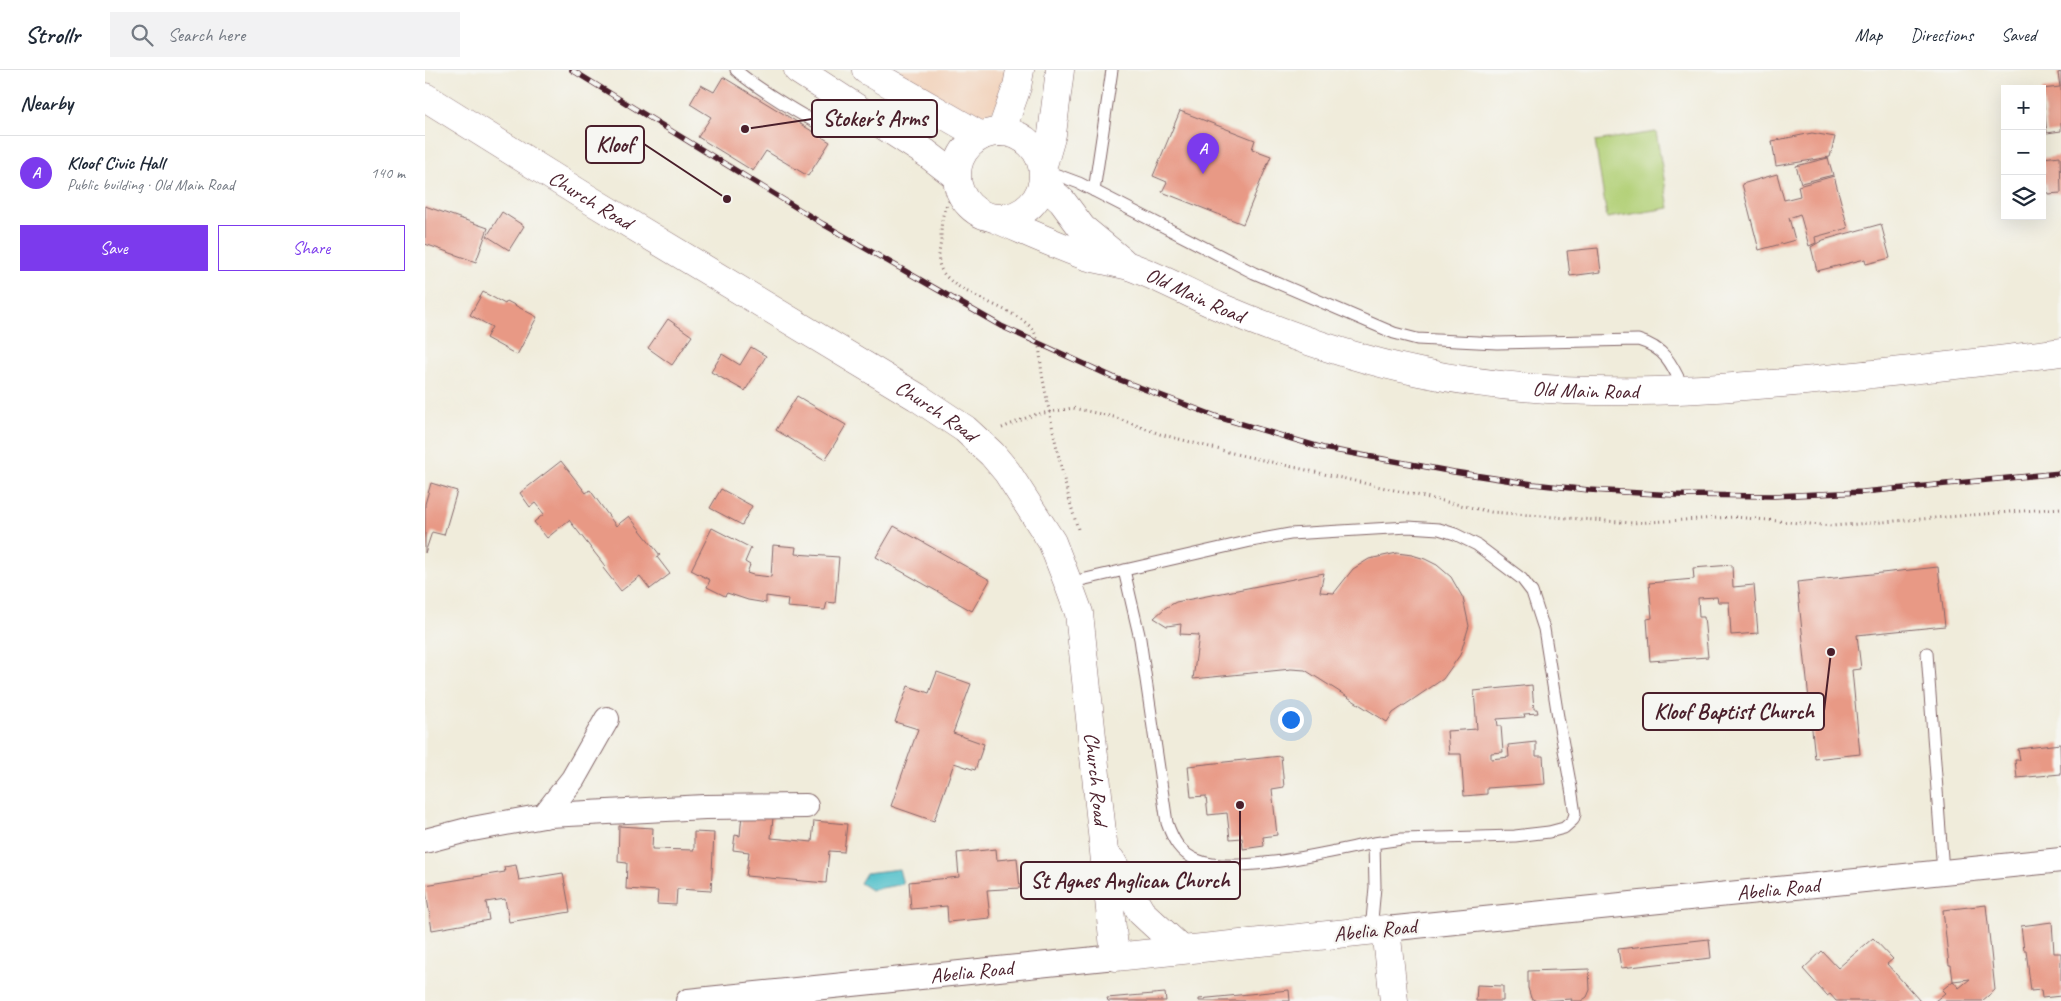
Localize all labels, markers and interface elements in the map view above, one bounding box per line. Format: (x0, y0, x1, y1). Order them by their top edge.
search box (110, 12, 460, 57)
text: Strollr (25, 20, 80, 50)
icon: search (128, 21, 156, 49)
text: Search here (168, 23, 245, 47)
text: Map (1855, 24, 1882, 46)
text: Directions (1910, 24, 1973, 46)
text: Saved (2001, 24, 2036, 46)
map controls (2001, 85, 2046, 220)
button: + (2001, 85, 2046, 130)
text: Nearby (20, 90, 73, 116)
callout: Stoker's Arms (812, 100, 937, 137)
text: Stoker's Arms (822, 105, 930, 133)
callout: Kloof (586, 126, 644, 163)
button: − (2001, 130, 2046, 175)
text: Kloof (596, 131, 639, 159)
pin: A (1187, 133, 1219, 174)
text: Kloof Civic Hall (67, 151, 164, 175)
text: A (32, 163, 40, 183)
text: 140 m (371, 163, 405, 183)
street label: Church Road (544, 165, 640, 237)
text: Public building · Old Main Road (67, 175, 234, 195)
button: layers (2001, 175, 2046, 220)
button: Save (20, 225, 208, 271)
button: Share (218, 225, 405, 271)
street label: Old Main Road (1142, 261, 1252, 330)
street label: Church Road (891, 374, 986, 450)
street label: Old Main Road (1532, 375, 1642, 404)
callout: Kloof Baptist Church (1643, 693, 1824, 730)
text: Kloof Baptist Church (1654, 698, 1816, 726)
your location (1278, 707, 1304, 733)
street label: Church Road (1079, 731, 1115, 830)
callout: St Agnes Anglican Church (1021, 862, 1240, 899)
text: St Agnes Anglican Church (1030, 867, 1231, 895)
street label: Abelia Road (1735, 871, 1824, 906)
street label: Abelia Road (1332, 912, 1421, 947)
street label: Abelia Road (929, 954, 1018, 989)

